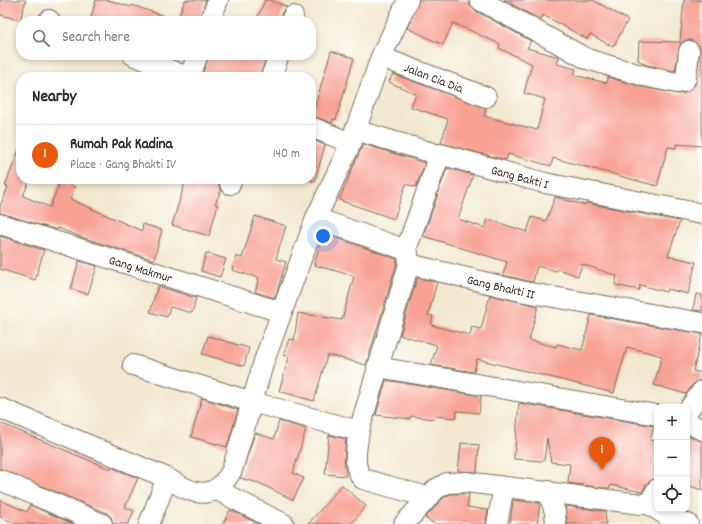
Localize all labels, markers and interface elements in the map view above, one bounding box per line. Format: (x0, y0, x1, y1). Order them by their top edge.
search box (16, 16, 316, 60)
icon: search (30, 27, 52, 49)
text: Search here (62, 27, 130, 49)
street label: Jalan Cia Dia (401, 59, 466, 100)
text: Nearby (32, 86, 76, 110)
text: Rumah Pak Kadina (70, 134, 173, 156)
text: 1 (44, 145, 46, 164)
text: 140 m (273, 145, 300, 164)
text: Place · Gang Bhakti IV (70, 156, 176, 175)
street label: Gang Bakti I (488, 162, 550, 195)
your location (313, 226, 333, 246)
street label: Gang Makmur (106, 252, 175, 289)
street label: Gang Bhakti II (465, 271, 536, 305)
map controls (654, 404, 690, 512)
button: + (654, 404, 690, 440)
pin: 1 (589, 437, 615, 470)
button: − (654, 440, 690, 476)
button: locate (654, 476, 690, 512)

